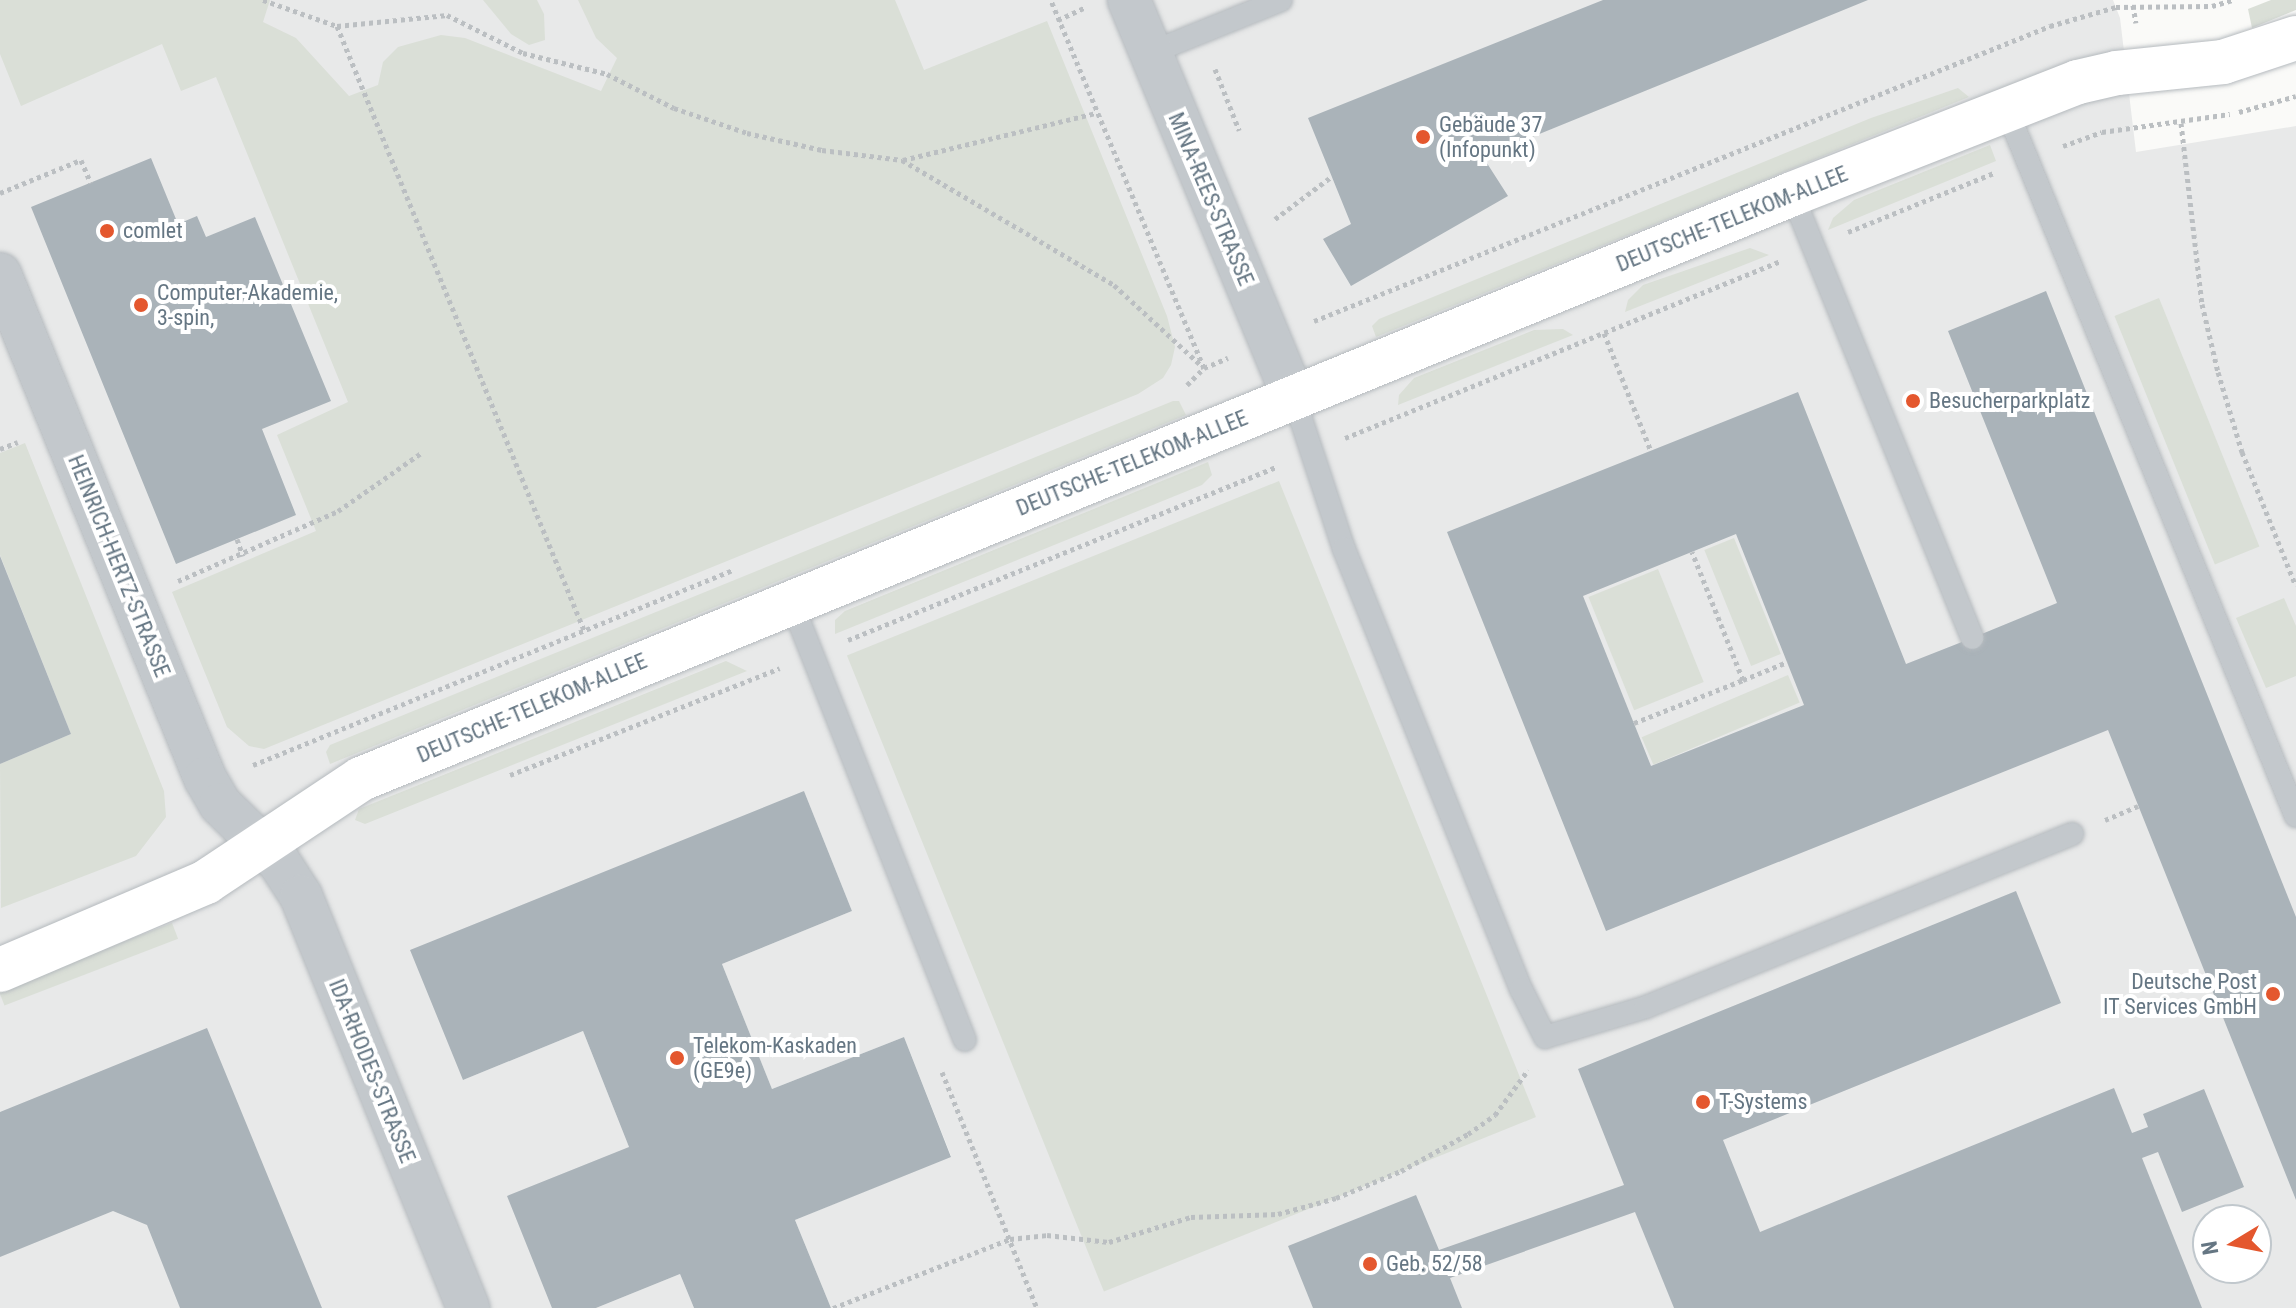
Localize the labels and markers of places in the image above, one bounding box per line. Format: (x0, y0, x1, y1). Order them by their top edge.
place label: Gebäude 37 (Infopunkt) (1439, 111, 1542, 162)
marker: Gebäude 37 (Infopunkt) (1414, 128, 1432, 146)
place label: comlet (123, 218, 183, 244)
marker: comlet (98, 222, 116, 240)
place label: Computer-Akademie, 3-spin, (157, 279, 338, 330)
marker: Computer-Akademie, 3-spin, (132, 296, 150, 314)
place label: Besucherparkplatz (1929, 388, 2090, 414)
marker: Besucherparkplatz (1904, 392, 1922, 410)
place label: Deutsche Post IT Services GmbH (2103, 968, 2257, 1020)
marker: Deutsche Post IT Services GmbH (2264, 985, 2282, 1003)
place label: Telekom-Kaskaden (GE9e) (693, 1032, 857, 1084)
marker: Telekom-Kaskaden (GE9e) (668, 1049, 686, 1067)
place label: T-Systems (1719, 1089, 1807, 1115)
marker: T-Systems (1694, 1093, 1712, 1111)
place label: Geb. 52/58 (1386, 1251, 1483, 1277)
marker: Geb. 52/58 (1361, 1255, 1379, 1273)

